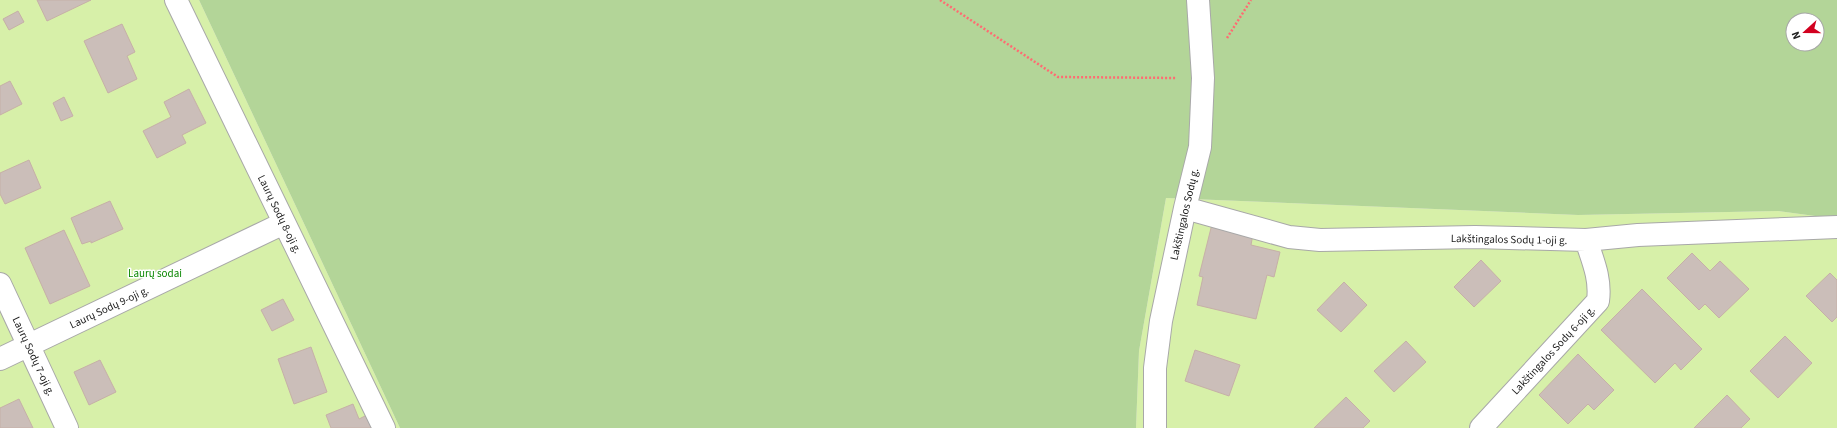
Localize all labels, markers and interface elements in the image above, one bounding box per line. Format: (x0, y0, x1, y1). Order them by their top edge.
north arrow (1785, 12, 1825, 52)
text: N (1788, 29, 1804, 42)
street label: Lakštingalos Sodų g. (1167, 166, 1202, 262)
street label: Laurų Sodų 8-oji g. (254, 172, 305, 256)
street label: Lakštingalos Sodų 1-oji g. (1451, 231, 1568, 248)
park label: Laurų sodai (128, 266, 182, 281)
street label: Laurų Sodų 9-oji g. (67, 282, 151, 332)
street label: Lakštingalos Sodų 6-oji g. (1508, 302, 1599, 398)
street label: Laurų Sodų 7-oji g. (9, 314, 59, 398)

